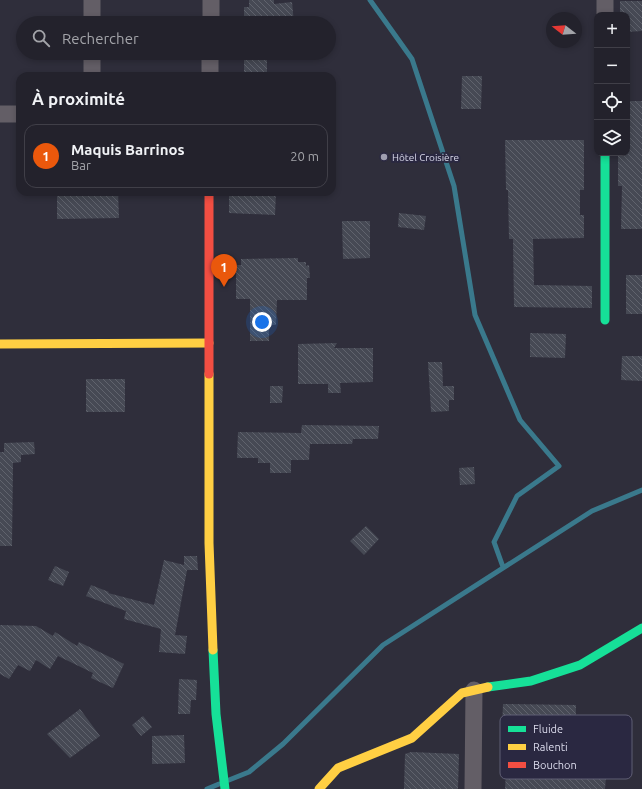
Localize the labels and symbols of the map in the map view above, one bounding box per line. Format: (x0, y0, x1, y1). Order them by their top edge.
north arrow (546, 12, 582, 48)
marker: Hôtel Croisière (379, 152, 389, 162)
place label: Hôtel Croisière (392, 152, 459, 163)
pin: 1 (211, 254, 237, 287)
your location (252, 312, 272, 332)
legend (500, 715, 632, 779)
text: Fluide (533, 723, 563, 735)
text: Ralenti (533, 741, 568, 753)
text: Bouchon (533, 759, 577, 771)

